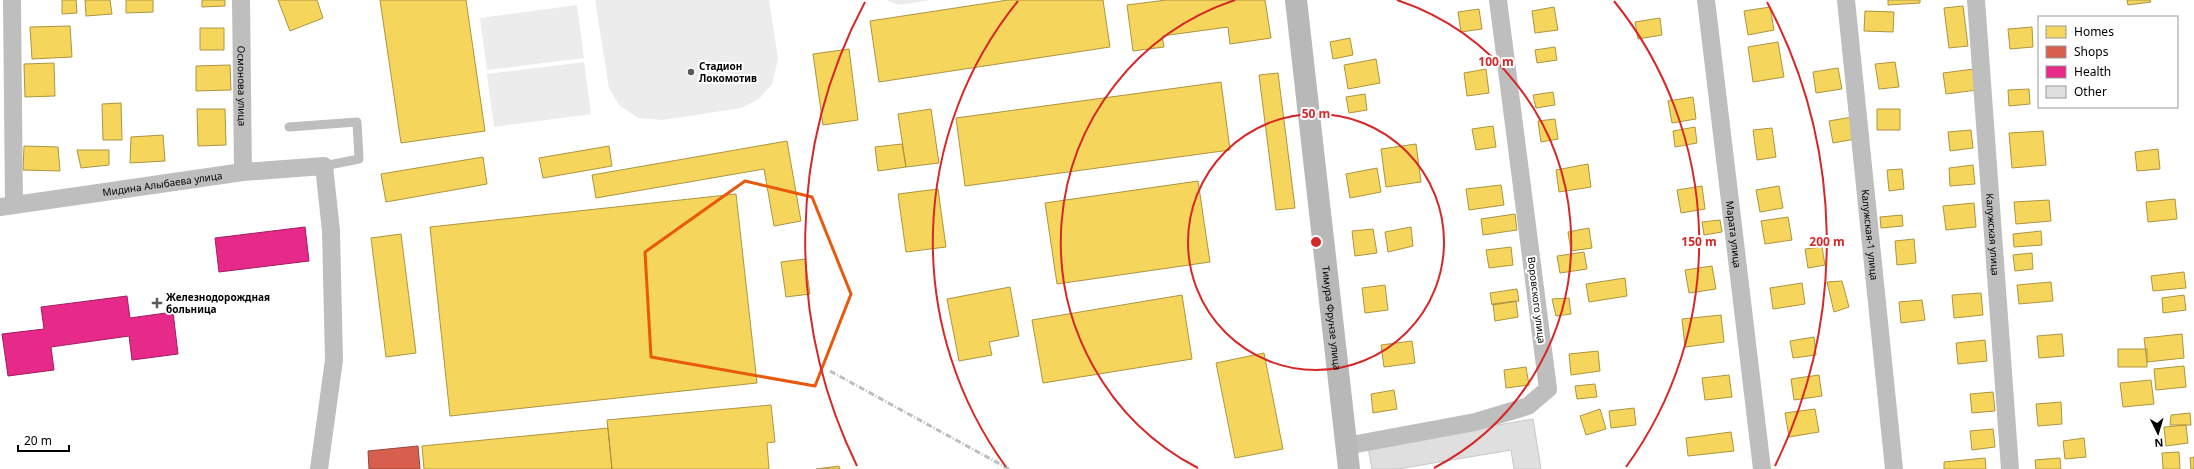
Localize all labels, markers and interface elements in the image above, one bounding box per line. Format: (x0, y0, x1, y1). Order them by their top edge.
legend (2038, 16, 2178, 108)
text: Homes (2074, 23, 2114, 40)
text: Shops (2074, 43, 2109, 60)
street label: Осмонова улица (235, 46, 249, 126)
text: 100 m (1478, 53, 1514, 70)
place label: Стадион Локомотив (699, 59, 757, 85)
text: Health (2074, 63, 2111, 80)
marker: Стадион Локомотив (686, 67, 696, 77)
text: Other (2074, 83, 2107, 100)
text: 50 m (1302, 105, 1330, 122)
street label: Мидина Алыбаева улица (101, 168, 223, 199)
street label: Калужская-1 улица (1858, 189, 1882, 281)
street label: Калужская улица (1983, 193, 2003, 276)
street label: Марата улица (1723, 200, 1745, 269)
text: 150 m (1681, 233, 1717, 250)
text: 200 m (1809, 233, 1845, 250)
centre of rings (1309, 235, 1323, 249)
street label: Воровского улица (1525, 256, 1549, 344)
street label: Тимура Фрунзе улица (1319, 265, 1345, 371)
place label: Железнодорождная больница (166, 290, 270, 316)
marker: Железнодорождная больница (151, 297, 163, 309)
north arrow (2138, 413, 2178, 453)
scale bar (18, 427, 69, 453)
text: 20 m (24, 432, 52, 449)
text: N (2154, 436, 2164, 451)

